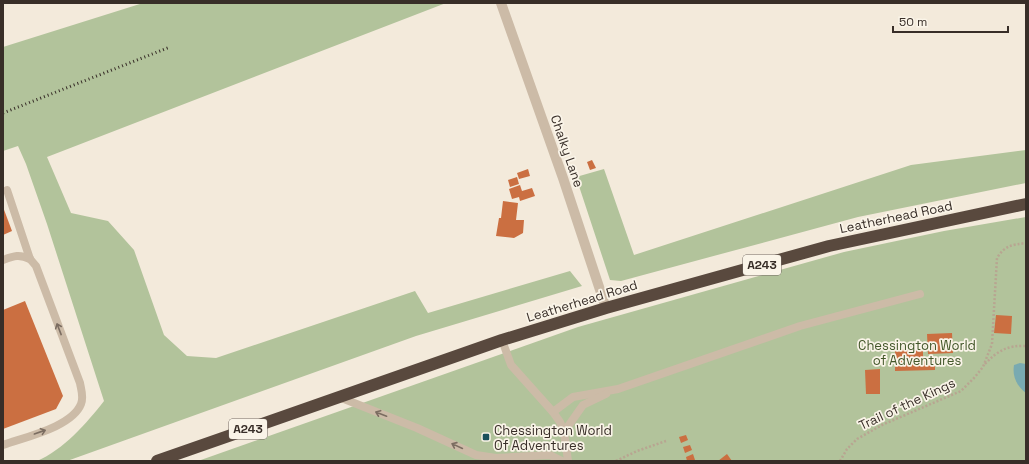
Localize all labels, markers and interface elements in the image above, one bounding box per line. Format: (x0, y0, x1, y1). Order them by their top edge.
scale bar (893, 8, 1008, 34)
text: 50 m (899, 14, 927, 30)
street label: Chalky Lane (547, 113, 587, 189)
street label: Leatherhead Road (838, 197, 954, 237)
road number: A243 (743, 255, 781, 275)
street label: Leatherhead Road (525, 276, 639, 326)
one-way arrow (55, 324, 63, 336)
park label: Chessington World of Adventures (858, 337, 976, 369)
street label: Trail of the Kings (856, 374, 958, 434)
one-way arrow (375, 409, 387, 417)
road number: A243 (229, 419, 267, 439)
place label: Chessington World Of Adventures (494, 422, 612, 454)
one-way arrow (33, 427, 45, 435)
marker: Chessington World Of Adventures (481, 432, 491, 442)
one-way arrow (451, 442, 463, 449)

